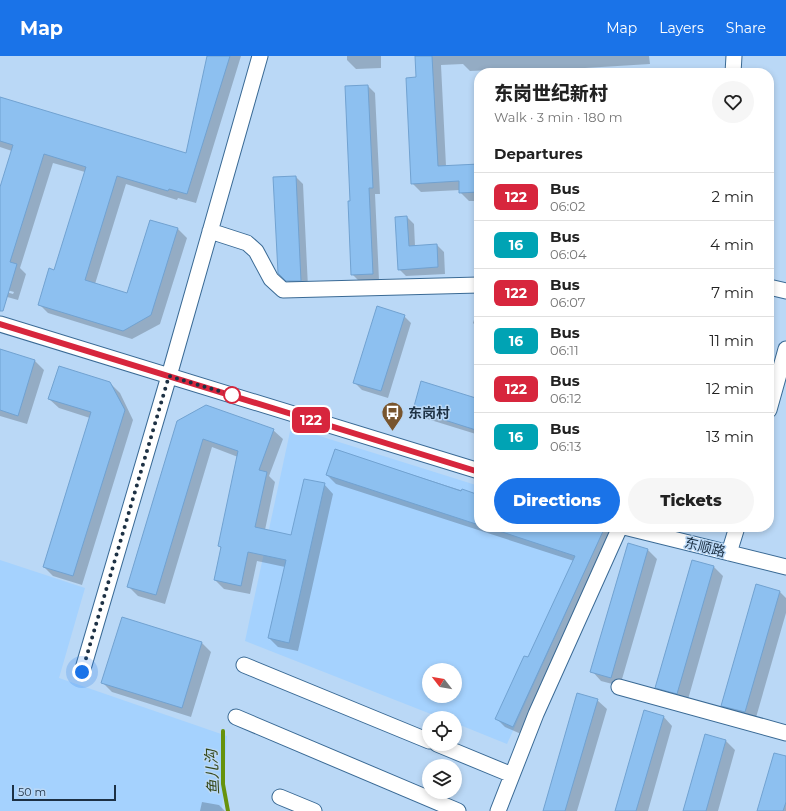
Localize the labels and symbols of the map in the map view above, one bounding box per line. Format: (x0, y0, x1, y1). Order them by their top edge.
unlabelled marker (223, 386, 241, 404)
bus stop icon: 东岗村 (380, 400, 406, 433)
place label: 东岗村 (408, 404, 450, 422)
line badge: 122 (288, 407, 334, 433)
street label: 东顺路 (682, 533, 728, 561)
your location (72, 662, 92, 682)
north arrow (422, 663, 462, 703)
water label: 鱼儿沟 (201, 747, 223, 795)
scale bar (12, 783, 116, 802)

